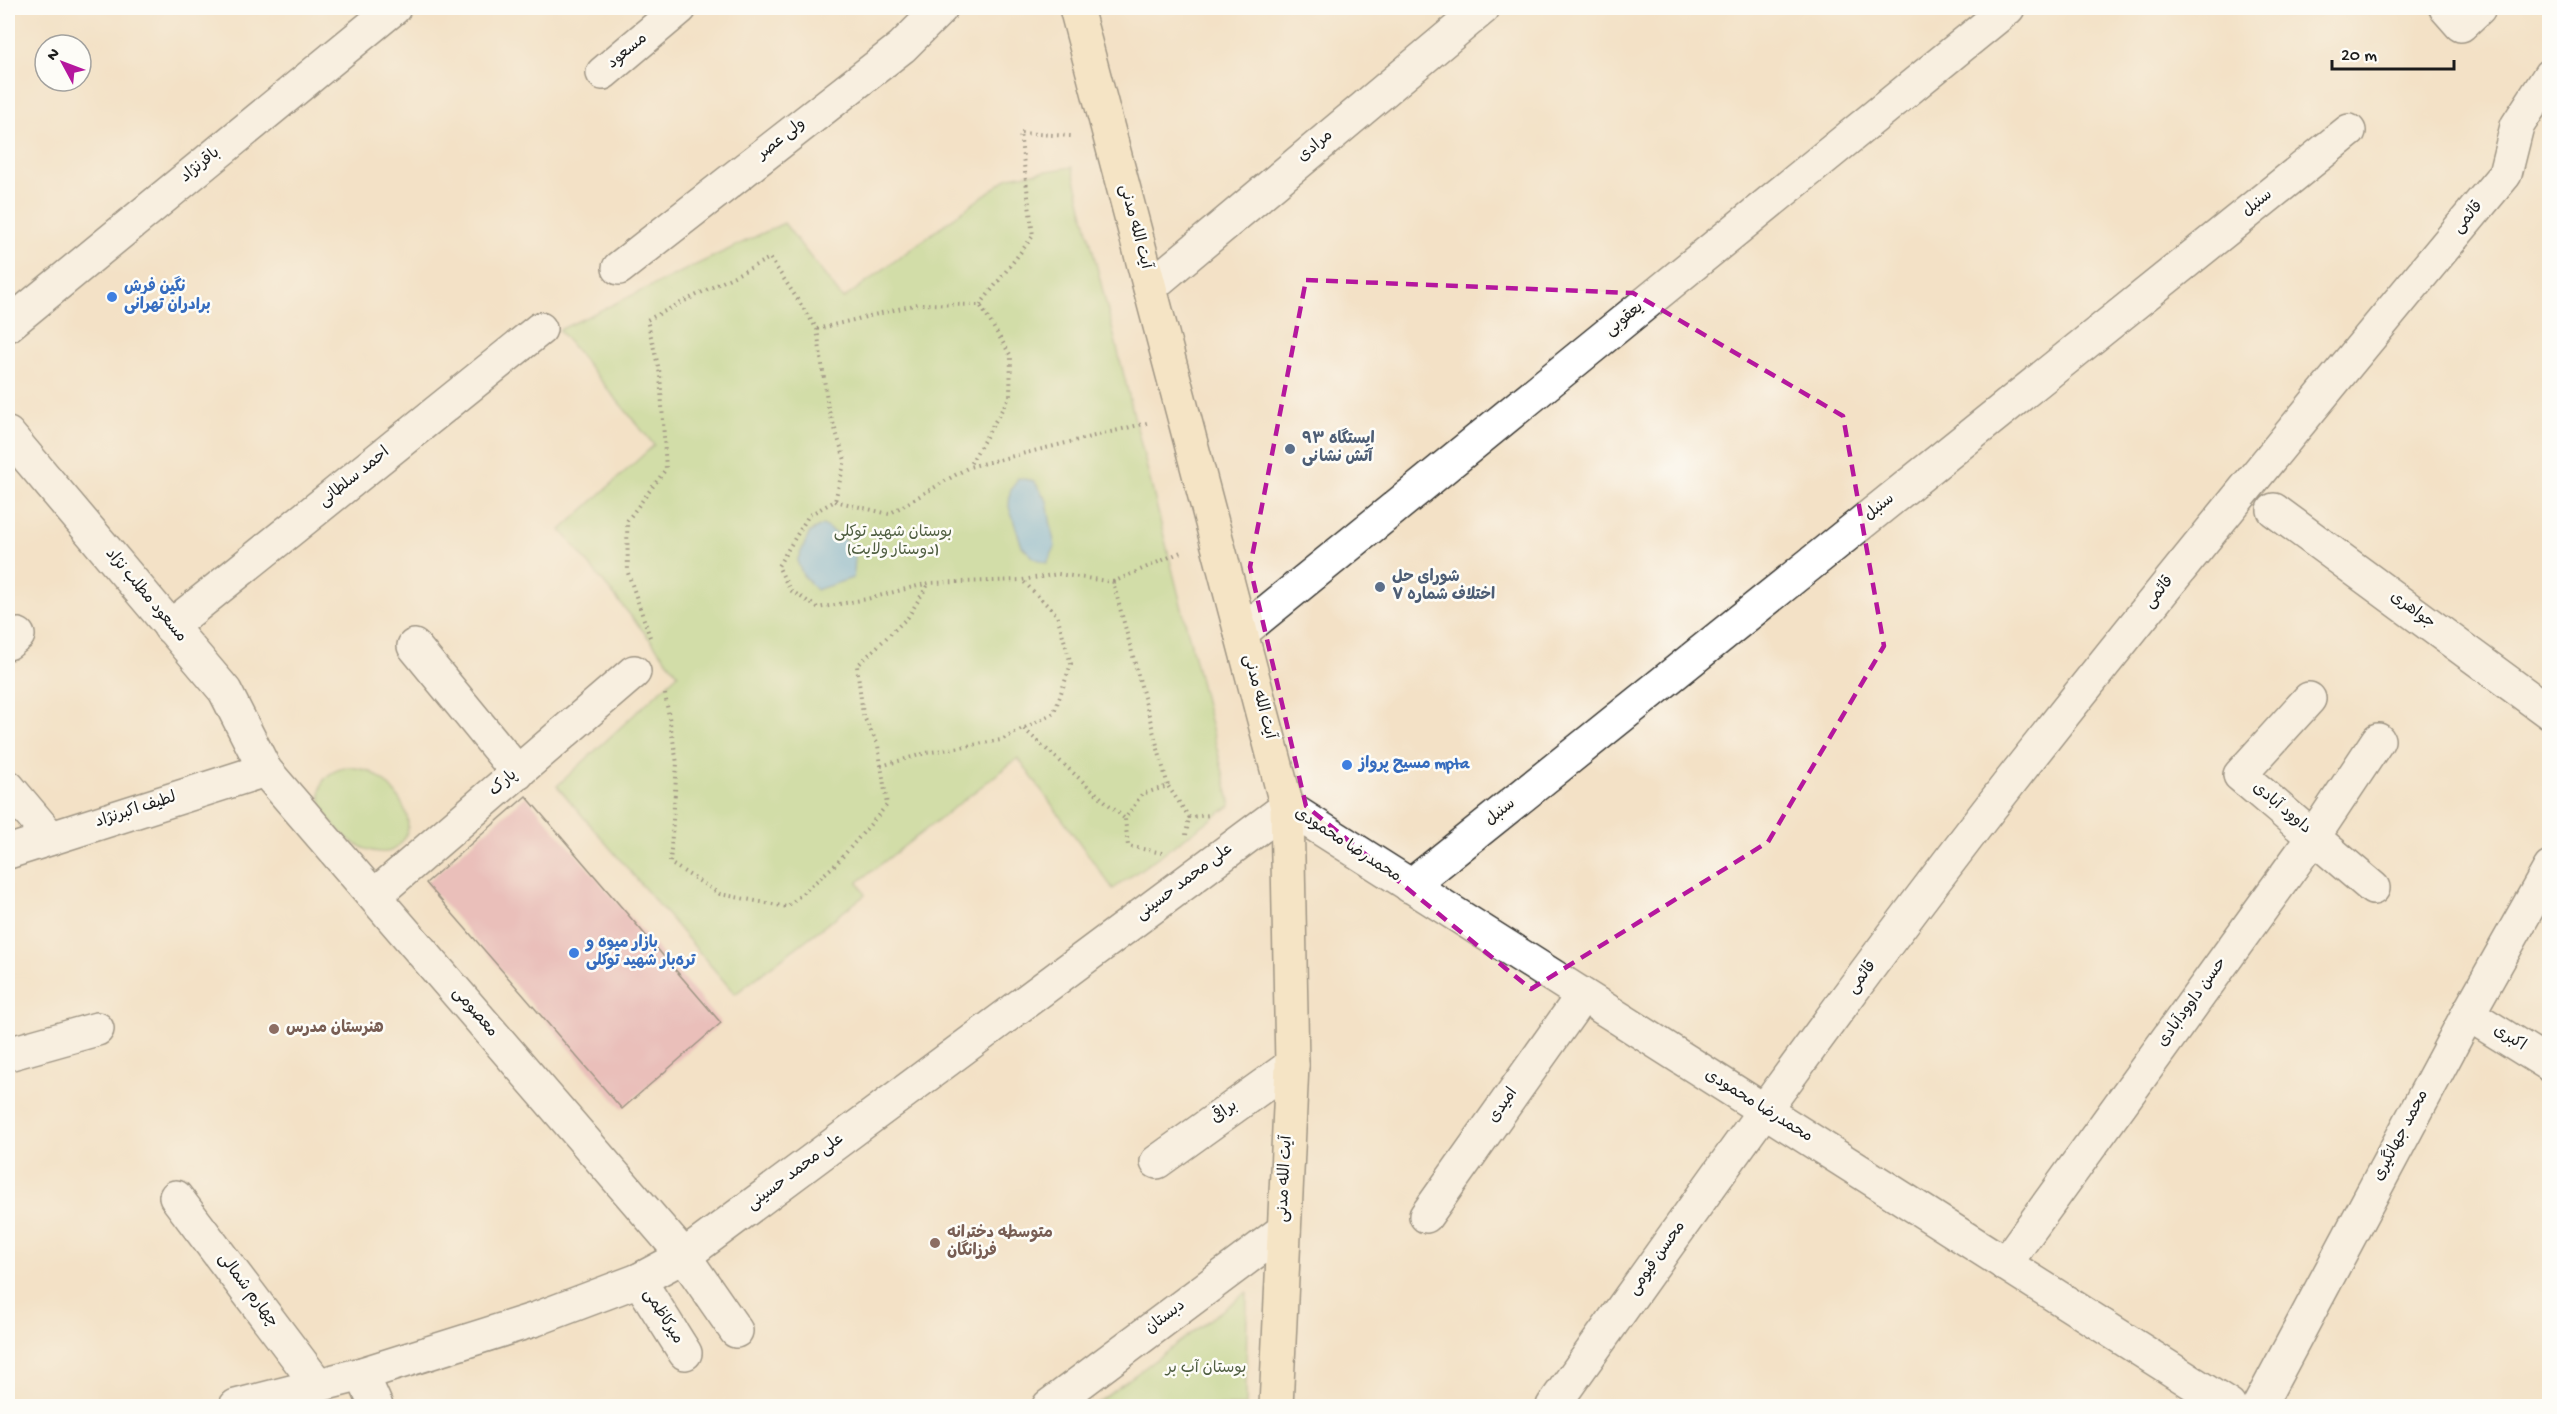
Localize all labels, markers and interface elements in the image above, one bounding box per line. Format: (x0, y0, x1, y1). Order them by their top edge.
street label: مسعود (604, 30, 652, 74)
north arrow (33, 33, 93, 93)
scale bar (2332, 33, 2454, 71)
text: N (44, 45, 65, 66)
text: 20 m (2341, 46, 2377, 67)
street label: ولی عصر (752, 115, 810, 166)
street label: مرادی (1294, 127, 1338, 167)
street label: باقرنژاد (177, 144, 225, 188)
street label: آیت الله مدنی (1114, 182, 1156, 272)
street label: سنبل (2238, 185, 2277, 222)
street label: قائمی (2450, 198, 2488, 238)
place label: نگین فرش برادران تهرانی (124, 276, 211, 316)
marker: نگین فرش برادران تهرانی (105, 290, 119, 304)
street label: یعقوبی (1602, 299, 1648, 341)
place label: ایستگاه ۹۳ آتش نشانی (1302, 428, 1375, 468)
marker: ایستگاه ۹۳ آتش نشانی (1283, 442, 1297, 456)
street label: احمد سلطانی (316, 444, 394, 512)
street label: سنبل (1860, 489, 1899, 526)
park label: بوستان شهید توکلی (دوستار ولایت) (834, 524, 952, 561)
street label: مسعود مطلب نژاد (100, 545, 190, 647)
place label: شورای حل اختلاف شماره ۷ (1392, 568, 1495, 606)
street label: قائمی (2141, 573, 2179, 613)
marker: شورای حل اختلاف شماره ۷ (1373, 580, 1387, 594)
street label: جواهری (2386, 588, 2438, 634)
street label: آیت الله مدنی (1238, 652, 1280, 742)
place label: مسیح پرواز mpta (1357, 755, 1470, 775)
marker: مسیح پرواز mpta (1340, 758, 1354, 772)
street label: پارک (486, 767, 522, 801)
street label: داوود آبادی (2248, 778, 2315, 839)
street label: لطیف اکبرنژاد (93, 789, 179, 833)
street label: سنبل (1481, 794, 1520, 831)
street label: محمدرضا محمودی (1290, 804, 1404, 888)
street label: علی محمد حسینی (1133, 841, 1237, 925)
place label: بازار میوه و تره‌بار شهید توکلی (585, 934, 697, 972)
marker: بازار میوه و تره‌بار شهید توکلی (567, 946, 581, 960)
street label: حسن داوودآبادی (2153, 954, 2232, 1051)
street label: قائمی (1844, 958, 1882, 998)
street label: معصومی (447, 984, 501, 1042)
place label: هنرستان مدرس (286, 1019, 384, 1039)
marker: هنرستان مدرس (267, 1022, 281, 1036)
street label: اکبری (2489, 1022, 2529, 1056)
street label: محمدرضا محمودی (1701, 1066, 1815, 1148)
street label: امیدی (1485, 1085, 1523, 1127)
street label: محمد جهانگیری (2367, 1086, 2434, 1185)
street label: براقی (1206, 1094, 1242, 1129)
street label: علی محمد حسینی (744, 1131, 848, 1215)
street label: آیت الله مدنی (1273, 1134, 1298, 1223)
street label: محسن قیومی (1625, 1218, 1691, 1300)
place label: متوسطه دخترانه فرزانگان (947, 1224, 1053, 1262)
marker: متوسطه دخترانه فرزانگان (928, 1236, 942, 1250)
street label: چهارم شمالی (213, 1250, 281, 1332)
street label: میرکاظمی (638, 1286, 686, 1348)
street label: دبستان (1142, 1297, 1190, 1339)
park label: بوستان آب بر (1164, 1359, 1246, 1379)

